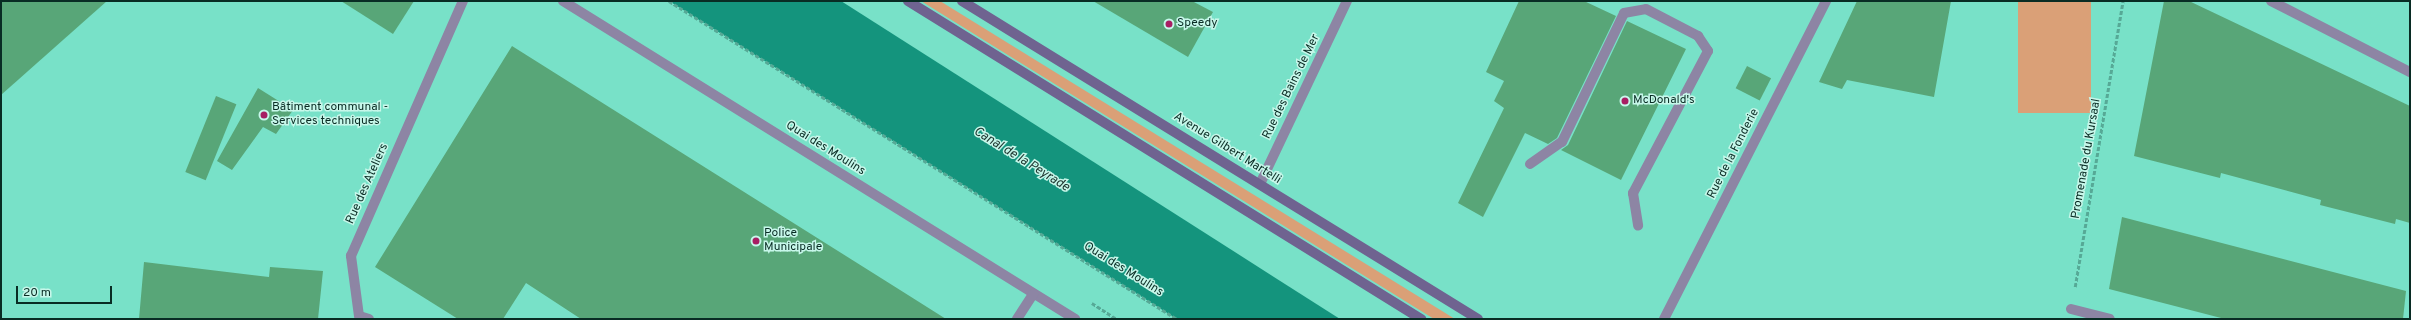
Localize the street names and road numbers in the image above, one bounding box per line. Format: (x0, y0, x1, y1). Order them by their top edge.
street label: Rue des Bains de Mer (1260, 32, 1324, 142)
street label: Promenade du Kursaal (2069, 98, 2105, 220)
street label: Rue de la Fonderie (1705, 107, 1763, 201)
street label: Avenue Gilbert Martelli (1171, 110, 1283, 188)
street label: Quai des Moulins (783, 119, 867, 179)
street label: Rue des Ateliers (344, 141, 392, 227)
street label: Quai des Moulins (1081, 240, 1165, 300)

